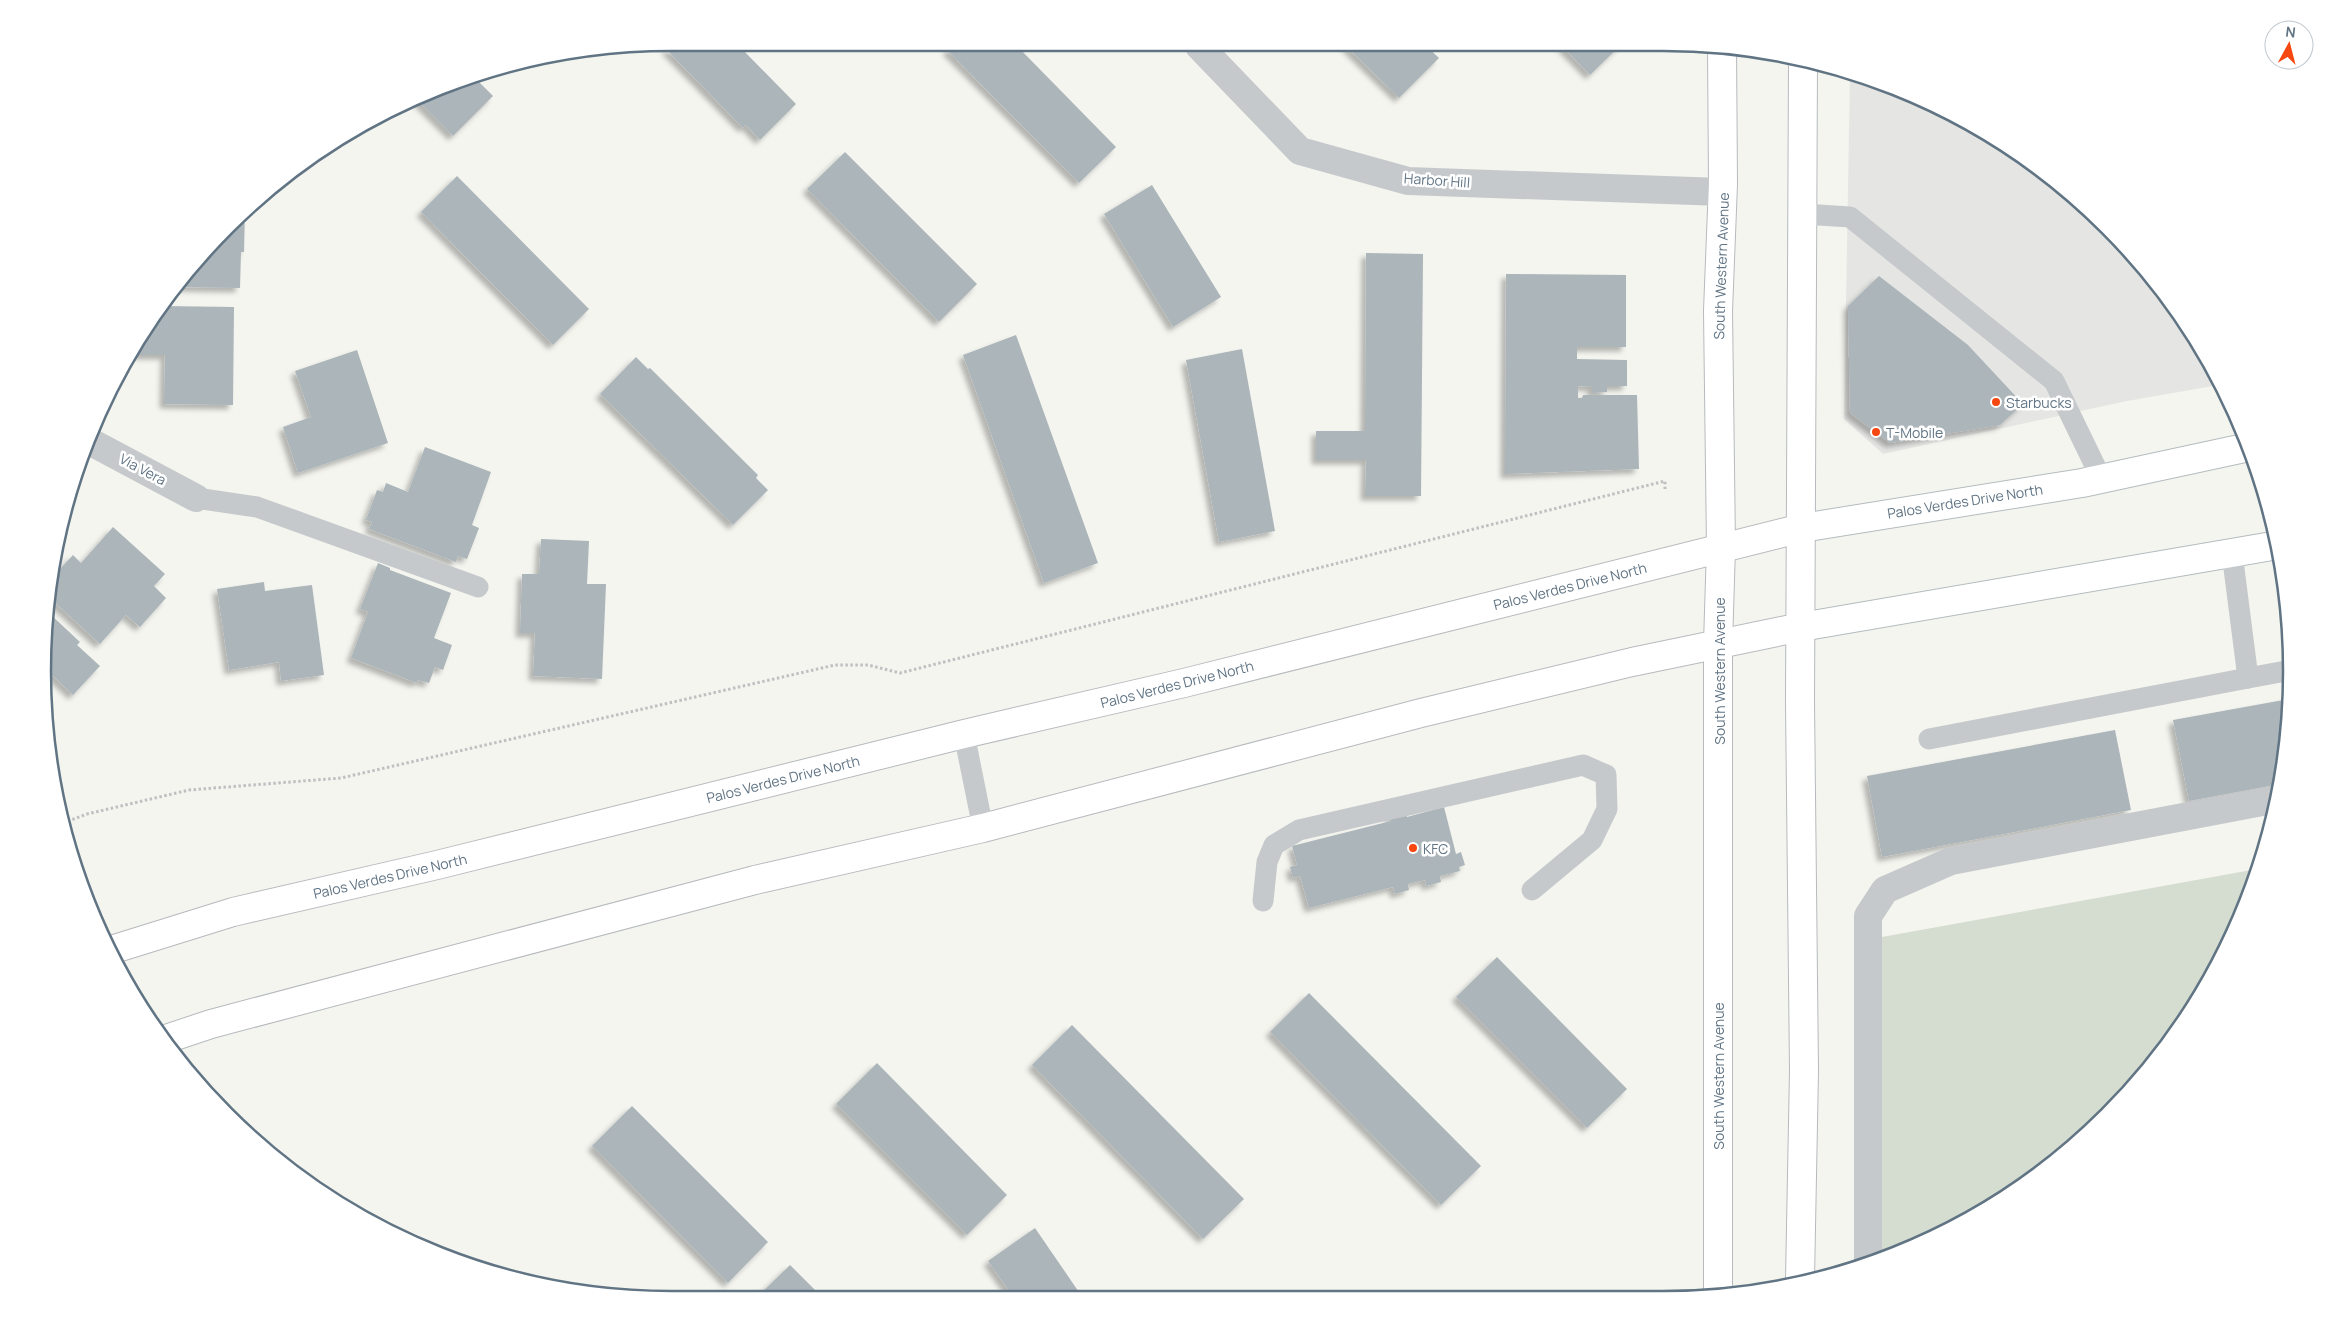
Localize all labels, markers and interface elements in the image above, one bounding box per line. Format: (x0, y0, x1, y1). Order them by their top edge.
north arrow (2264, 20, 2314, 70)
text: N (2284, 22, 2297, 42)
street label: Harbor Hill (1403, 168, 1471, 192)
street label: South Western Avenue (1709, 192, 1733, 340)
place label: Starbucks (2006, 393, 2072, 412)
marker: Starbucks (1990, 396, 2002, 408)
place label: T-Mobile (1886, 423, 1943, 442)
marker: T-Mobile (1870, 426, 1882, 438)
street label: Via Vera (116, 449, 170, 489)
street label: Palos Verdes Drive North (1886, 479, 2044, 523)
street label: Palos Verdes Drive North (1491, 558, 1649, 614)
street label: South Western Avenue (1710, 597, 1729, 745)
street label: Palos Verdes Drive North (1098, 656, 1256, 712)
street label: Palos Verdes Drive North (704, 751, 862, 807)
place label: KFC (1423, 839, 1448, 858)
marker: KFC (1407, 842, 1419, 854)
street label: Palos Verdes Drive North (311, 849, 469, 903)
street label: South Western Avenue (1709, 1002, 1728, 1150)

